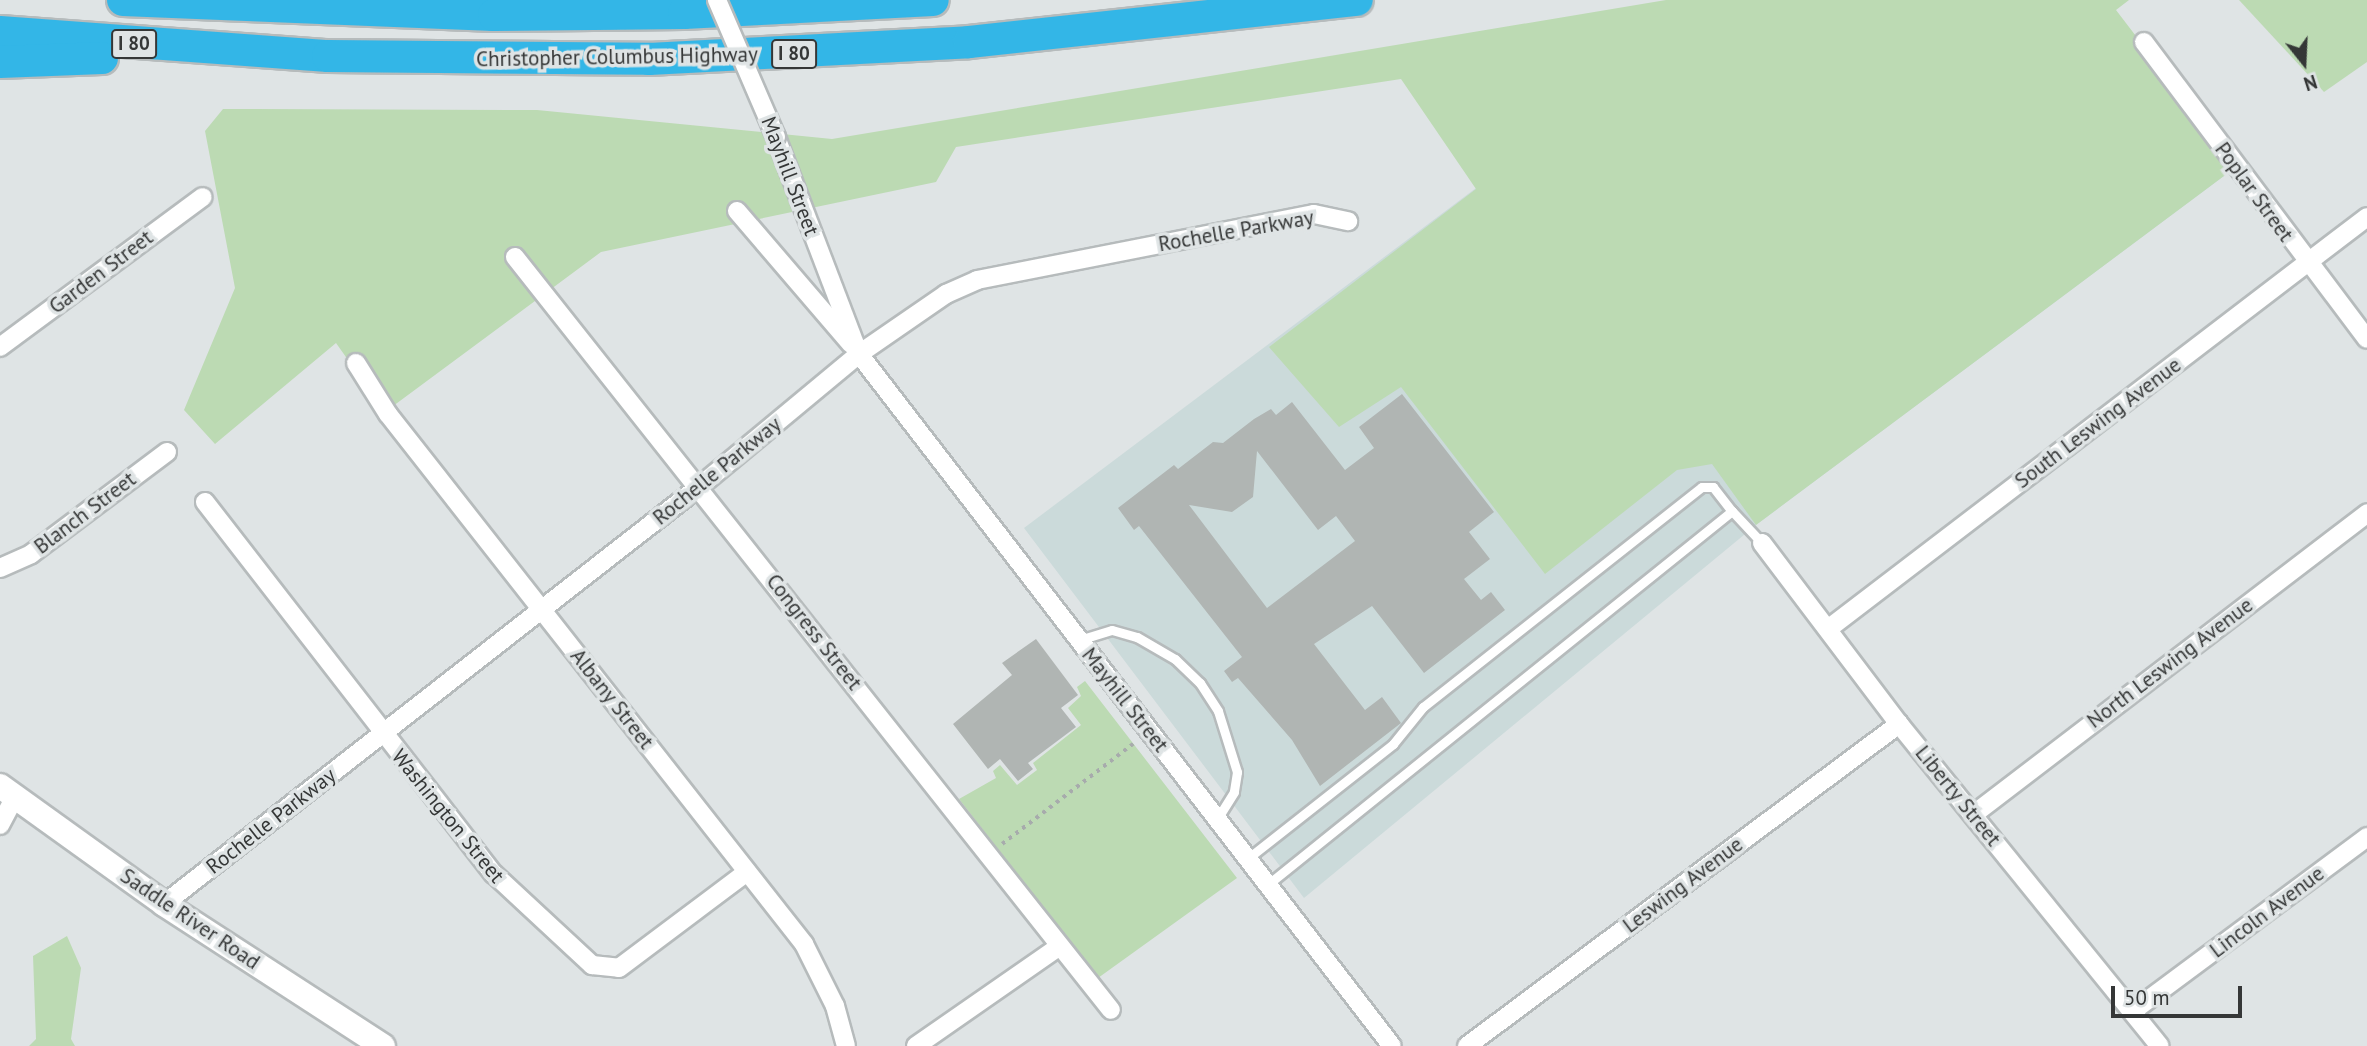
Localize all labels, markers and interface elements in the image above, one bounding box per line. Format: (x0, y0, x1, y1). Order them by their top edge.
road number: I 80 (110, 28, 158, 60)
north arrow (2269, 28, 2339, 98)
road number: I 80 (770, 38, 818, 70)
street label: Christopher Columbus Highway (476, 42, 758, 72)
text: N (2301, 70, 2320, 96)
street label: Mayhill Street (756, 113, 824, 239)
street label: Poplar Street (2210, 137, 2298, 247)
street label: Rochelle Parkway (1156, 205, 1316, 257)
street label: Garden Street (44, 225, 158, 319)
street label: South Leswing Avenue (2010, 352, 2186, 494)
street label: Rochelle Parkway (648, 412, 786, 530)
street label: Blanch Street (29, 467, 141, 559)
street label: Congress Street (761, 569, 867, 695)
street label: North Leswing Avenue (2082, 592, 2258, 734)
street label: Mayhill Street (1076, 643, 1174, 757)
street label: Albany Street (565, 644, 659, 754)
street label: Liberty Street (1910, 741, 2006, 851)
street label: Washington Street (386, 744, 510, 888)
street label: Rochelle Parkway (201, 763, 341, 879)
street label: Leswing Avenue (1618, 832, 1748, 938)
street label: Lincoln Avenue (2205, 861, 2329, 963)
street label: Saddle River Road (116, 863, 264, 975)
scale bar (2115, 972, 2246, 1016)
text: 50 m (2124, 984, 2170, 1011)

